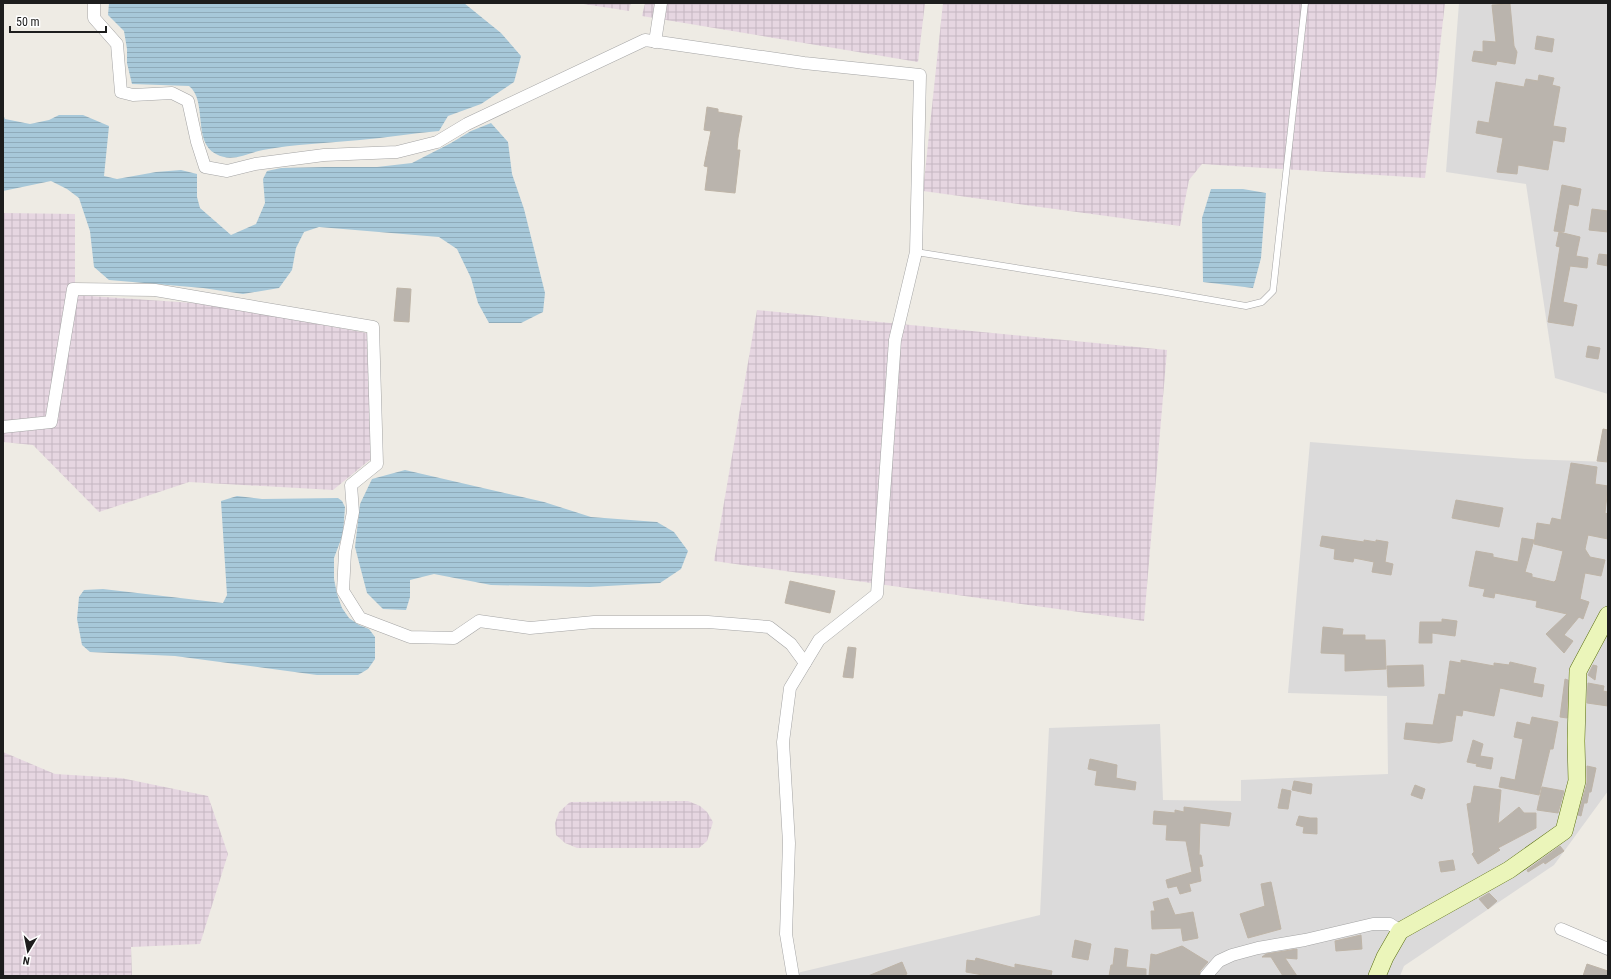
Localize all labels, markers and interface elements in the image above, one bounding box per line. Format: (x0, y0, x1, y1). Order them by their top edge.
scale bar (10, 8, 106, 34)
text: 50 m (16, 15, 40, 29)
north arrow (8, 931, 48, 971)
text: N (22, 953, 31, 967)

